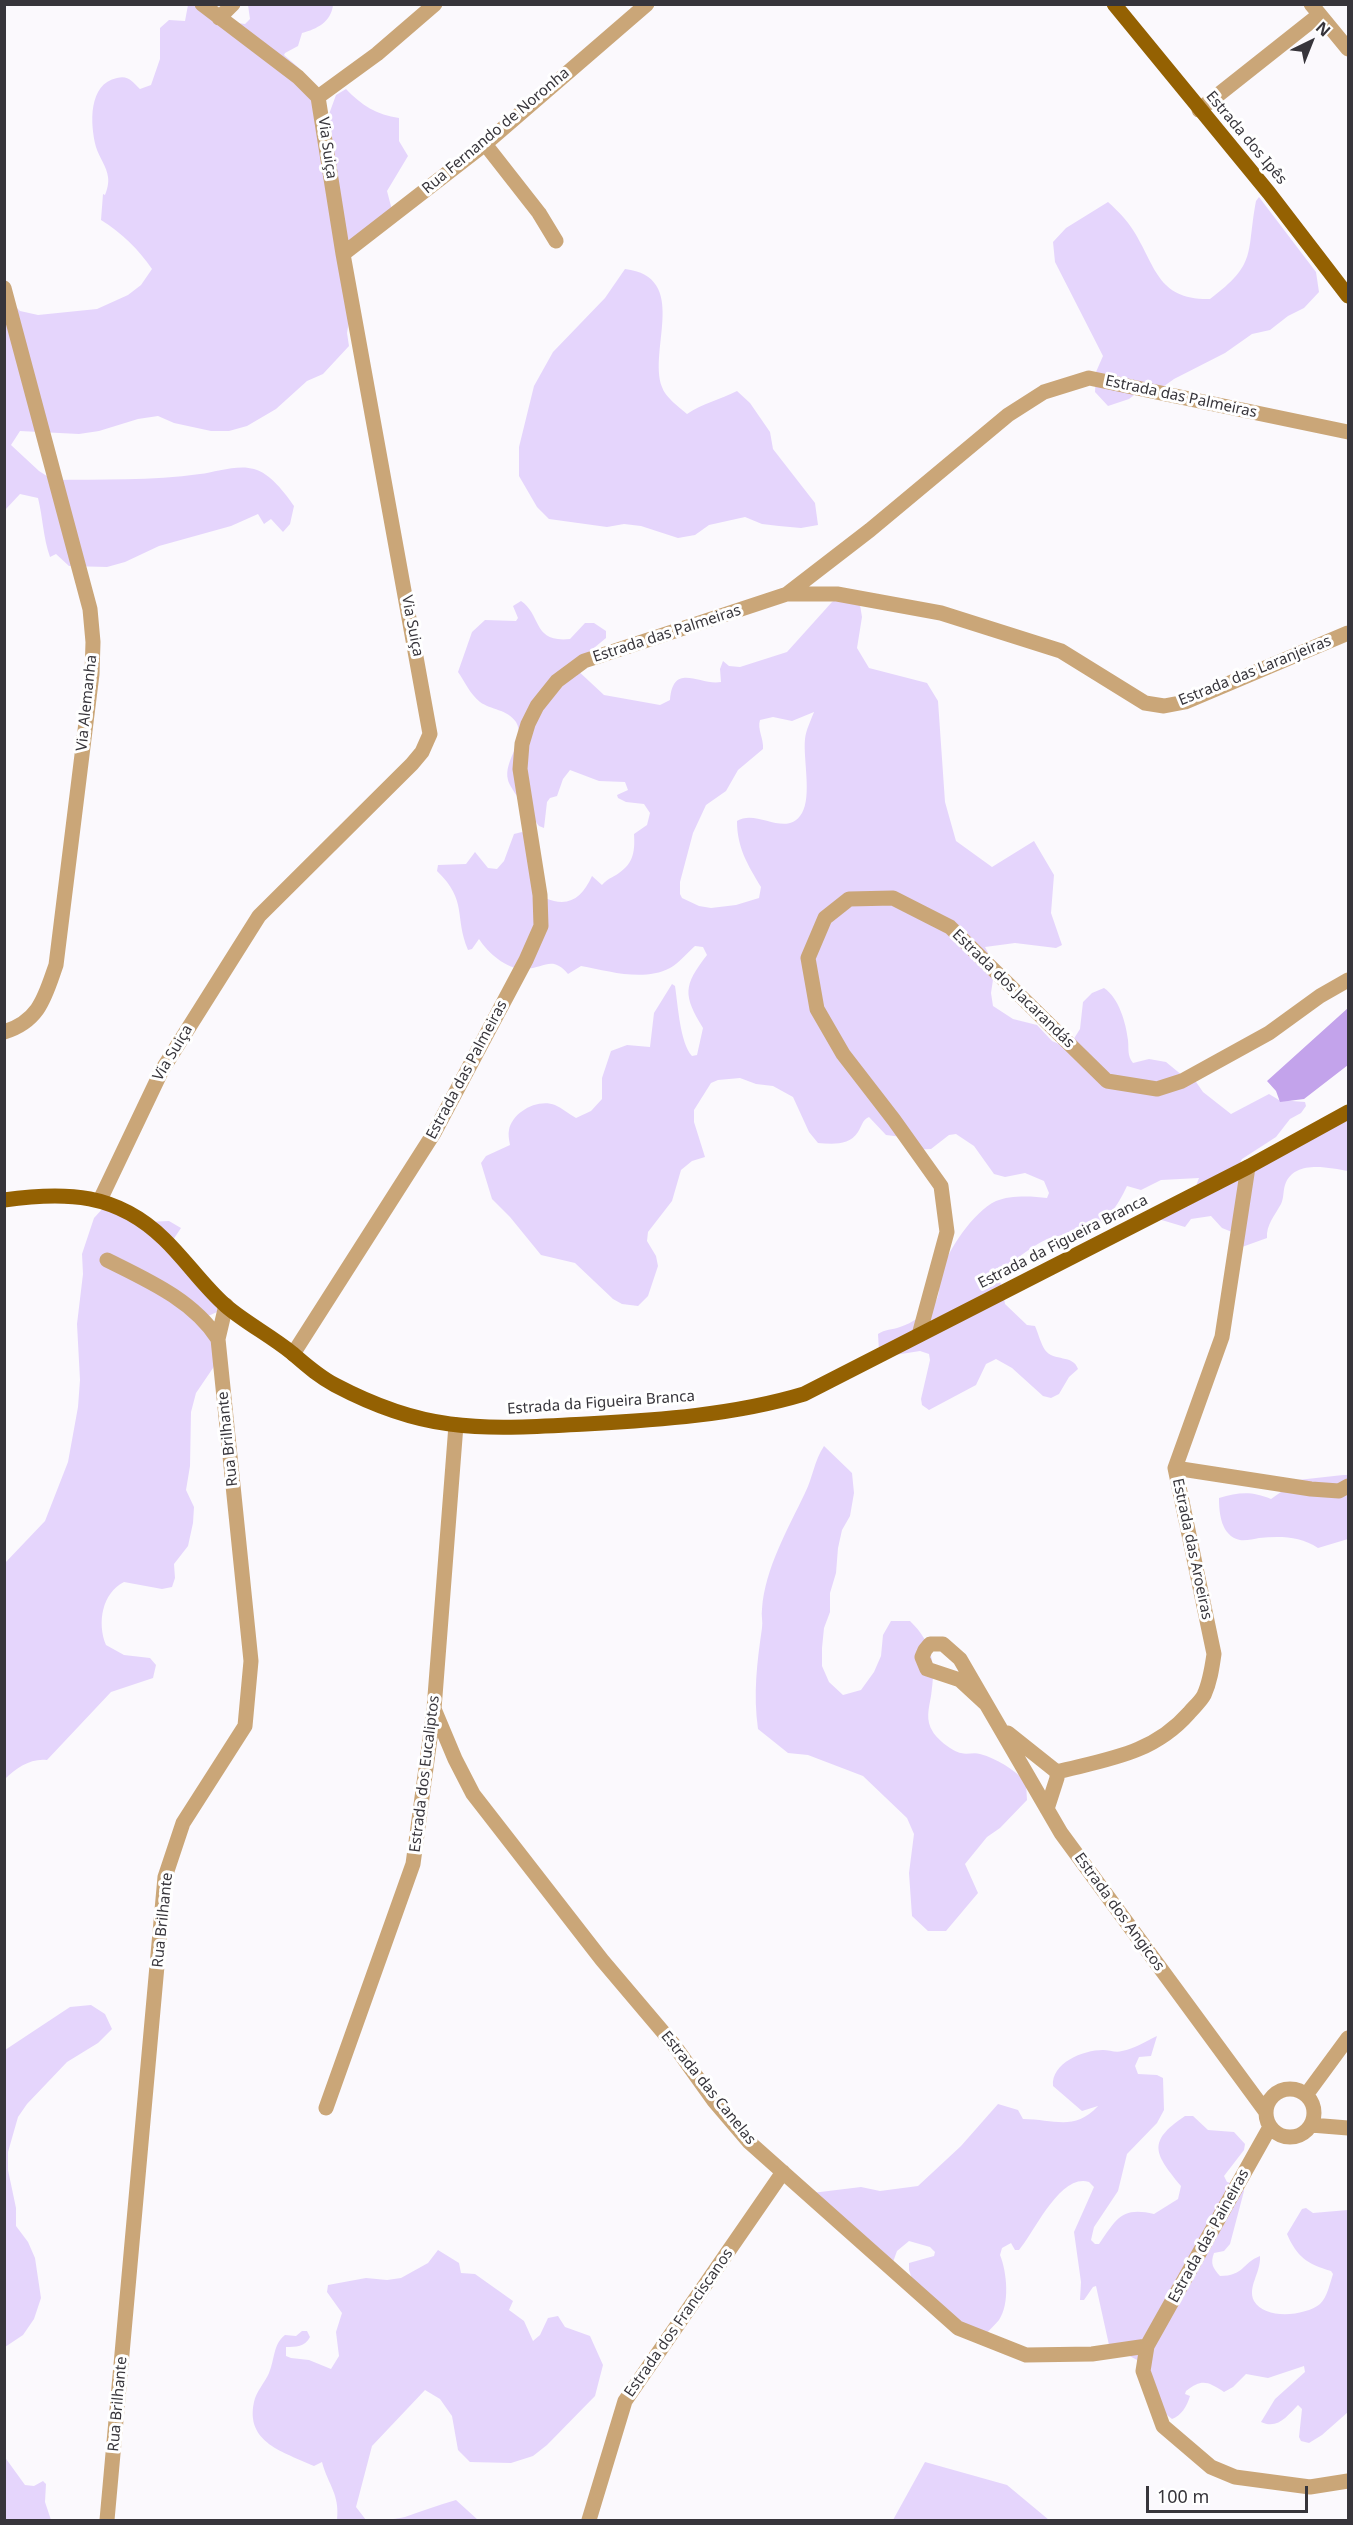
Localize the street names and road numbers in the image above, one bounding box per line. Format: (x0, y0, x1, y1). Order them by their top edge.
street label: Rua Fernando de Noronha (419, 64, 573, 198)
street label: Estrada dos Ipês (1202, 88, 1290, 188)
street label: Via Suiça (314, 116, 340, 180)
street label: Estrada das Palmeiras (1103, 372, 1259, 422)
street label: Via Suiça (397, 594, 427, 658)
street label: Estrada das Palmeiras (591, 602, 743, 666)
street label: Estrada das Laranjeiras (1176, 632, 1334, 710)
street label: Via Alemanha (73, 654, 101, 752)
street label: Estrada dos Jacarandás (948, 926, 1078, 1052)
street label: Estrada das Palmeiras (423, 997, 511, 1143)
street label: Via Suiça (149, 1022, 197, 1084)
street label: Estrada da Figueira Branca (975, 1191, 1151, 1293)
street label: Estrada da Figueira Branca (507, 1387, 695, 1419)
street label: Rua Brilhante (214, 1391, 242, 1487)
street label: Estrada das Aroeiras (1168, 1477, 1216, 1621)
street label: Estrada dos Eucaliptos (406, 1694, 444, 1854)
street label: Estrada dos Angicos (1070, 1849, 1168, 1975)
street label: Rua Brilhante (149, 1872, 177, 1968)
street label: Estrada das Canelas (657, 2028, 759, 2148)
street label: Estrada das Paineiras (1165, 2166, 1253, 2306)
street label: Estrada dos Franciscanos (621, 2245, 737, 2401)
street label: Rua Brilhante (105, 2356, 131, 2452)

